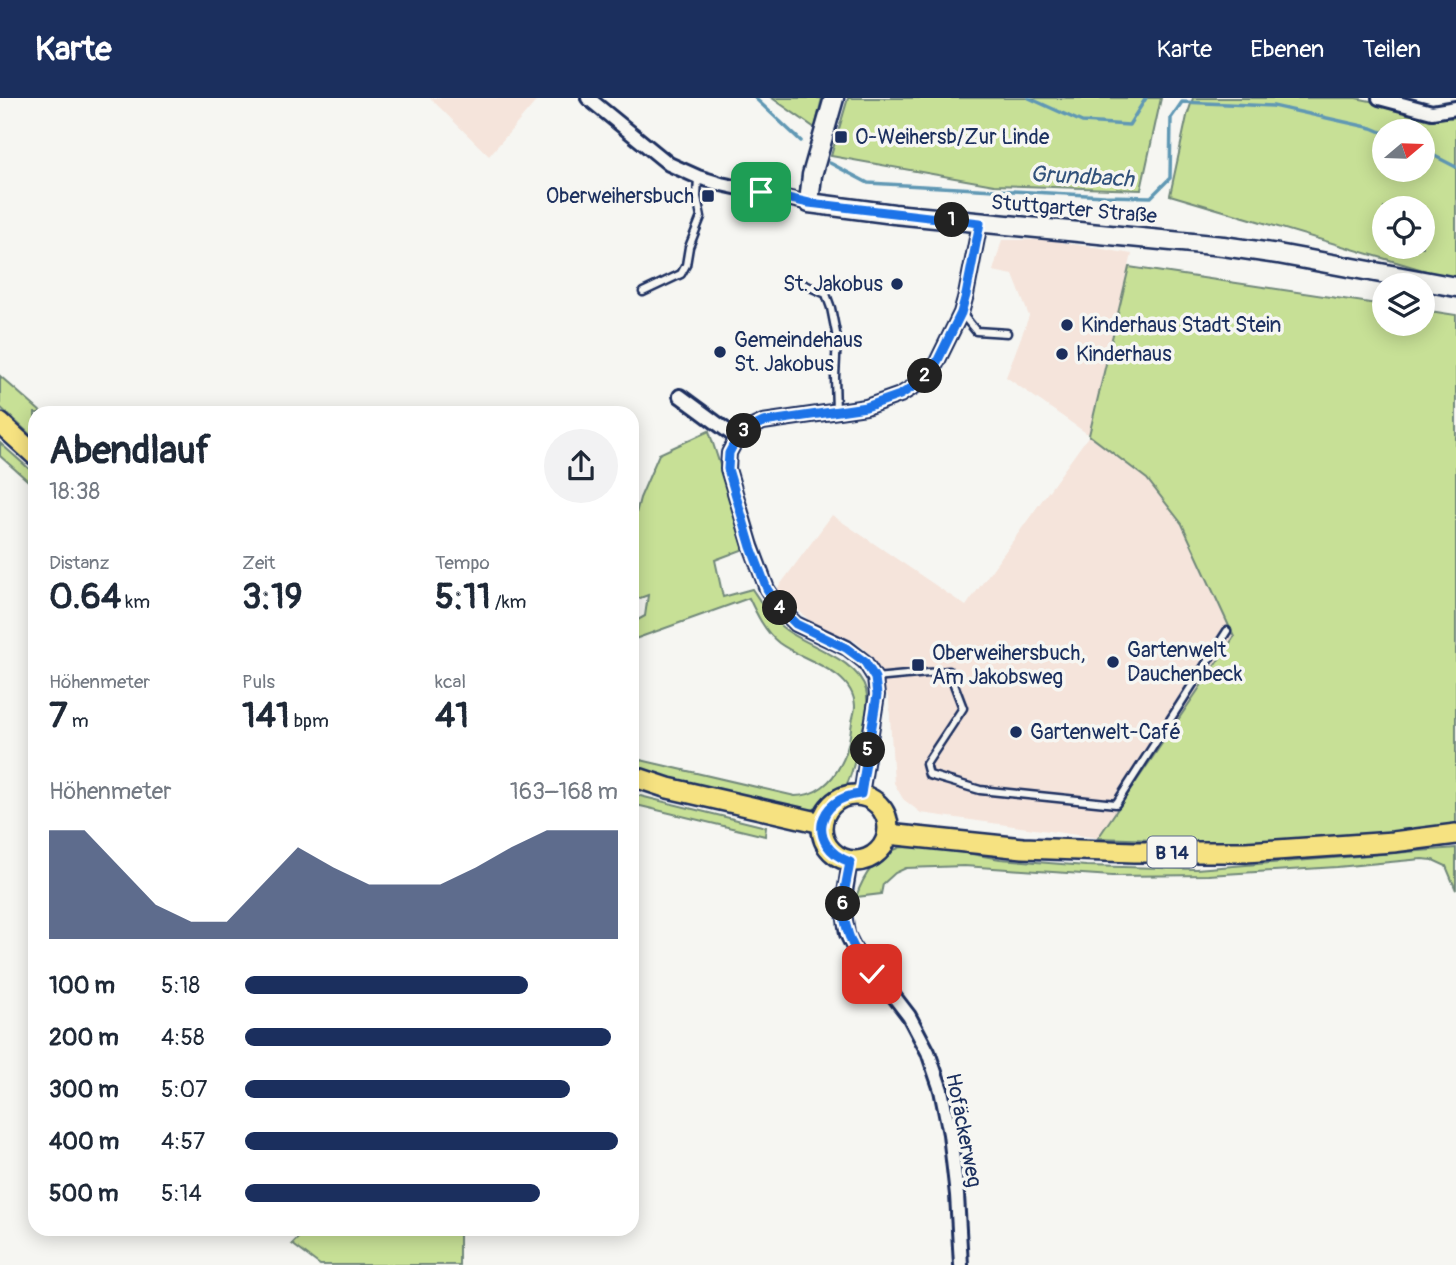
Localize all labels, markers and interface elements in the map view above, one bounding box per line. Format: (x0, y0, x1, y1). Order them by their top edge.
text: Karte (35, 29, 112, 70)
text: Karte (1157, 35, 1212, 64)
text: Ebenen (1250, 35, 1324, 64)
text: Teilen (1362, 35, 1421, 64)
north arrow (1372, 119, 1435, 182)
map controls (1372, 119, 1435, 336)
place label: O-Weihersb/Zur Linde (855, 124, 1050, 151)
marker: O-Weihersb/Zur Linde (833, 129, 849, 145)
water label: Grundbach (1029, 159, 1136, 194)
pin (731, 162, 791, 222)
icon: arrive (742, 173, 780, 211)
place label: Oberweihersbuch (546, 183, 694, 210)
marker: Oberweihersbuch (700, 188, 716, 204)
street label: Stuttgarter Straße (990, 189, 1159, 230)
button: locate (1372, 196, 1435, 259)
pin: 1 (934, 202, 970, 238)
text: 1 (948, 207, 955, 231)
place label: St. Jakobus (783, 271, 884, 298)
button: layers (1372, 273, 1435, 336)
marker: St. Jakobus (889, 276, 905, 292)
place label: Kinderhaus Stadt Stein (1081, 312, 1281, 339)
marker: Kinderhaus Stadt Stein (1059, 317, 1075, 333)
place label: Gemeindehaus St. Jakobus (734, 327, 863, 378)
place label: Kinderhaus (1076, 341, 1172, 368)
marker: Gemeindehaus St. Jakobus (712, 344, 728, 360)
marker: Kinderhaus (1054, 346, 1070, 362)
pin: 2 (908, 358, 942, 394)
text: 2 (919, 363, 930, 387)
pin: 3 (726, 414, 762, 448)
text: 3 (738, 418, 749, 442)
text: Abendlauf (49, 427, 211, 475)
button: share (544, 429, 618, 503)
text: 18:38 (49, 477, 100, 506)
text: Distanz (49, 551, 109, 575)
text: Zeit (242, 551, 275, 575)
text: Tempo (435, 551, 490, 575)
text: 0.64 (49, 575, 121, 619)
text: 3:19 (242, 575, 303, 619)
text: 5:11 (435, 575, 491, 619)
text: km (121, 590, 150, 614)
text: /km (491, 590, 526, 614)
pin: 4 (762, 590, 798, 626)
text: 4 (774, 595, 785, 619)
place label: Gartenwelt Dauchenbeck (1127, 637, 1243, 688)
place label: Oberweihersbuch, Am Jakobsweg (932, 640, 1086, 691)
marker: Gartenwelt Dauchenbeck (1105, 654, 1121, 670)
marker: Oberweihersbuch, Am Jakobsweg (910, 657, 926, 673)
text: Höhenmeter (49, 670, 150, 694)
text: Puls (242, 670, 275, 694)
text: kcal (435, 670, 466, 694)
text: 7 (49, 694, 68, 738)
text: 141 (242, 694, 290, 738)
text: 41 (435, 694, 469, 738)
text: m (68, 709, 89, 733)
text: bpm (290, 709, 329, 733)
place label: Gartenwelt-Café (1030, 719, 1181, 746)
marker: Gartenwelt-Café (1008, 724, 1024, 740)
pin: 5 (850, 732, 886, 768)
text: 5 (862, 737, 873, 761)
text: Höhenmeter (49, 777, 171, 806)
text: 163–168 m (510, 777, 618, 806)
road number: B 14 (1148, 836, 1196, 867)
pin: 6 (826, 886, 860, 922)
text: 6 (837, 891, 848, 915)
pin (842, 944, 902, 1004)
icon: check (853, 955, 891, 993)
text: 100 m (49, 971, 115, 1000)
text: 5:18 (161, 971, 200, 1000)
text: 200 m (49, 1023, 119, 1052)
text: 4:58 (161, 1023, 205, 1052)
street label: Hofäckerweg (939, 1071, 988, 1189)
text: 300 m (49, 1075, 119, 1104)
text: 5:07 (161, 1075, 207, 1104)
text: 400 m (49, 1127, 119, 1156)
text: 4:57 (161, 1127, 205, 1156)
text: 500 m (49, 1179, 118, 1208)
text: 5:14 (161, 1179, 202, 1208)

